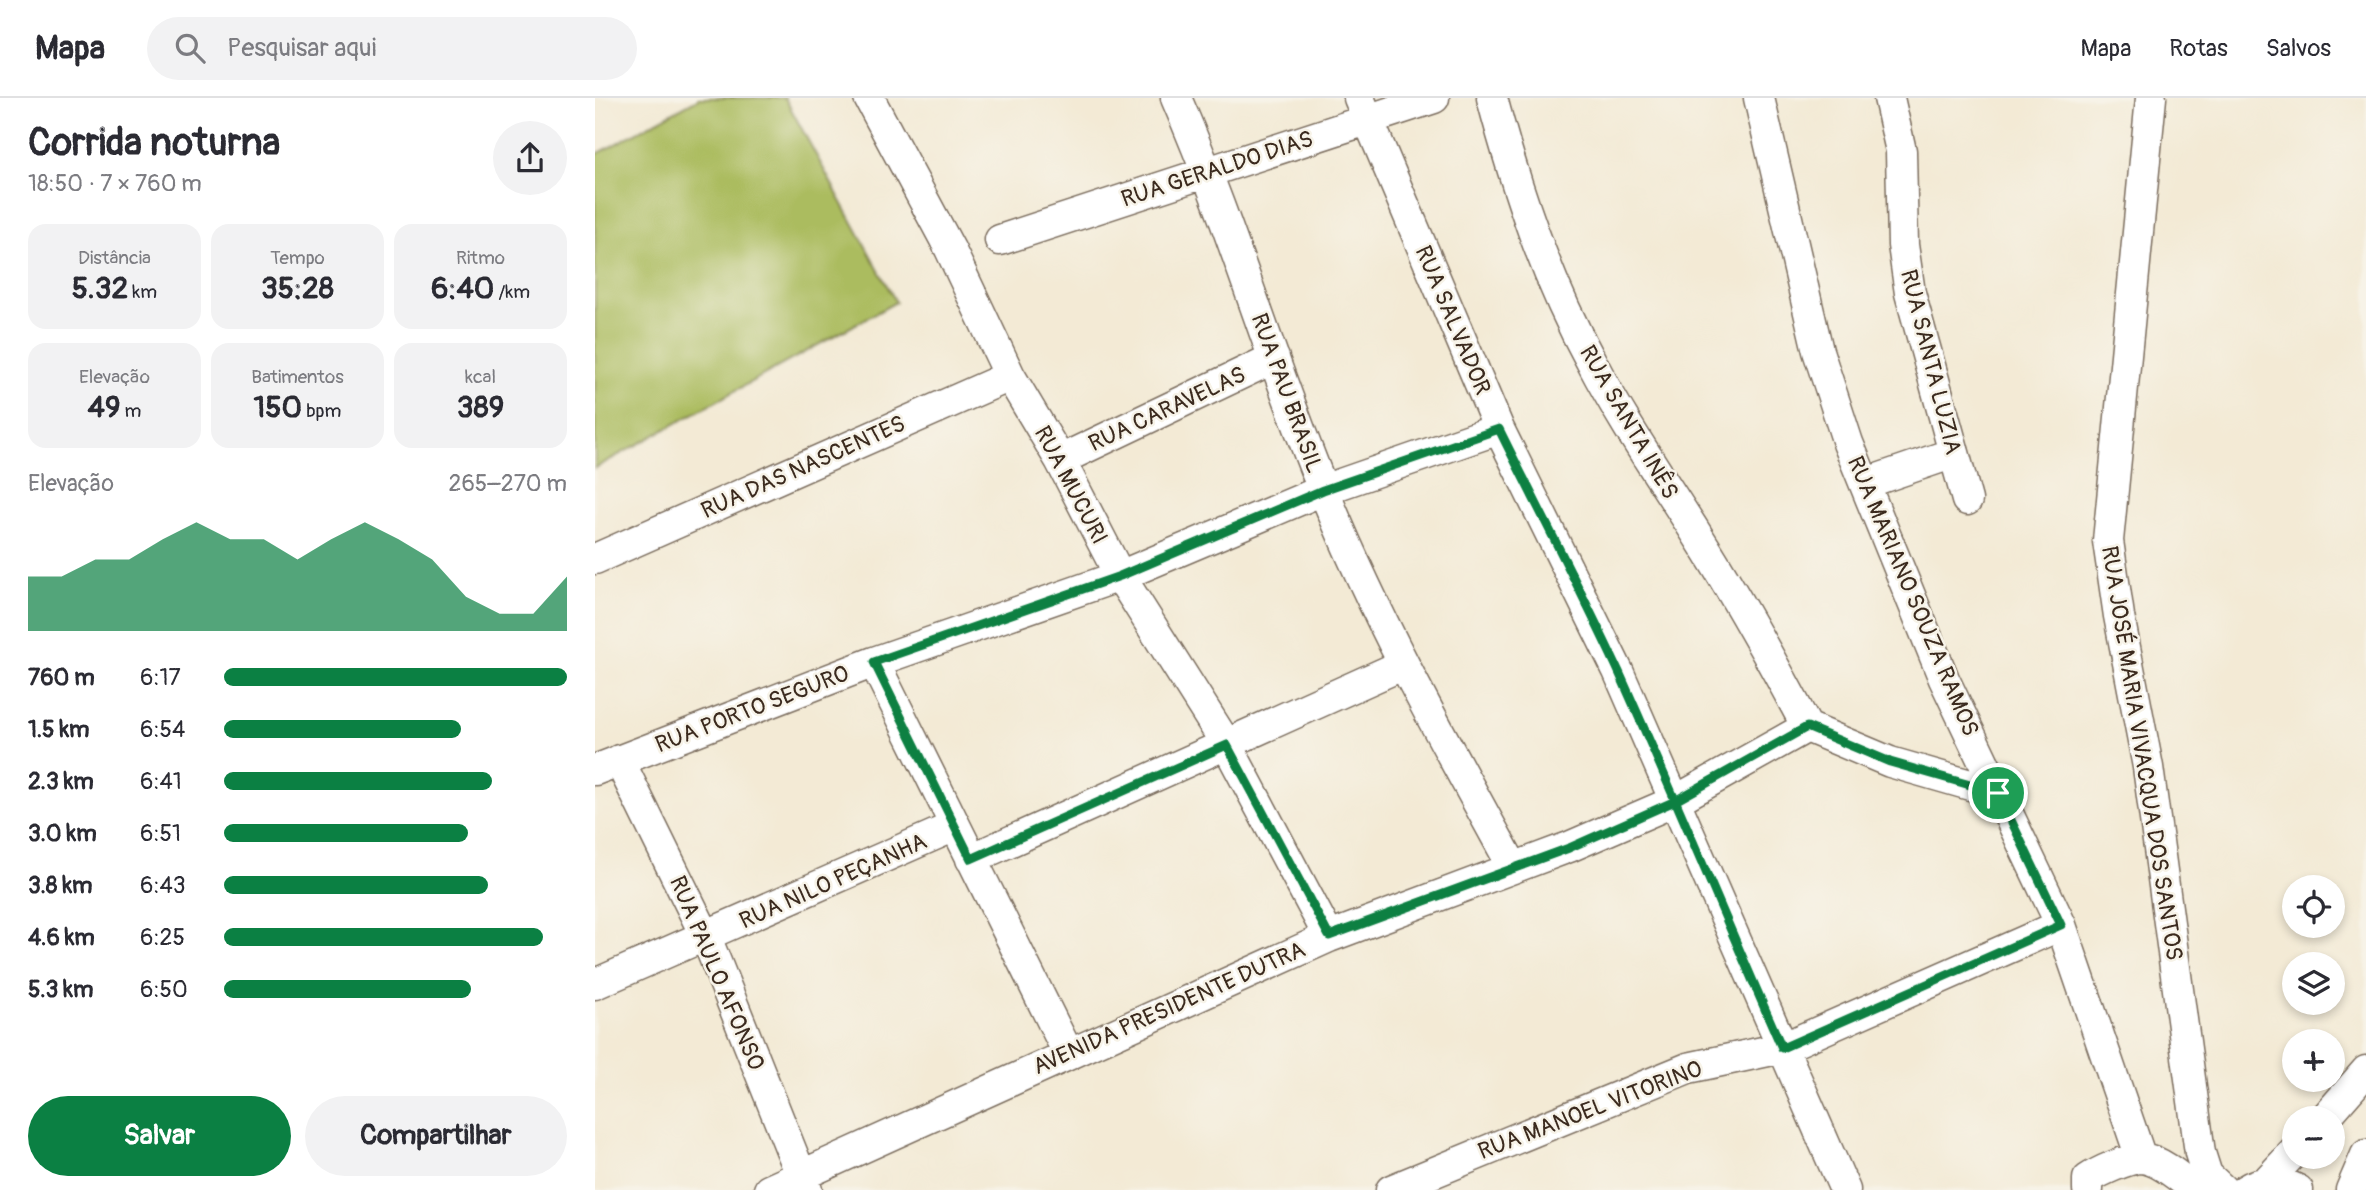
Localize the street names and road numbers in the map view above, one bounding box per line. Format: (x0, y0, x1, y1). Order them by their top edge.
street label: RUA GERALDO DIAS (1117, 124, 1317, 214)
street label: RUA SALVADOR (1409, 241, 1497, 399)
street label: RUA SANTA LUZIA (1894, 266, 1968, 458)
street label: RUA PAU BRASIL (1245, 309, 1329, 477)
street label: RUA SANTA INÊS (1573, 340, 1685, 504)
street label: RUA CARAVELAS (1084, 360, 1250, 458)
street label: RUA DAS NASCENTES (696, 409, 910, 525)
street label: RUA MUCURI (1028, 421, 1114, 549)
street label: RUA MARIANO SOUZA RAMOS (1841, 452, 1985, 740)
street label: RUA JOSÉ MARIA VIVACQUA DOS SANTOS (2095, 544, 2189, 962)
street label: RUA PORTO SEGURO (651, 659, 853, 759)
street label: RUA NILO PEÇANHA (735, 827, 931, 935)
street label: RUA PAULO AFONSO (663, 871, 771, 1075)
street label: AVENIDA PRESIDENTE DUTRA (1028, 935, 1310, 1081)
street label: RUA MANOEL VITORINO (1474, 1054, 1706, 1166)

